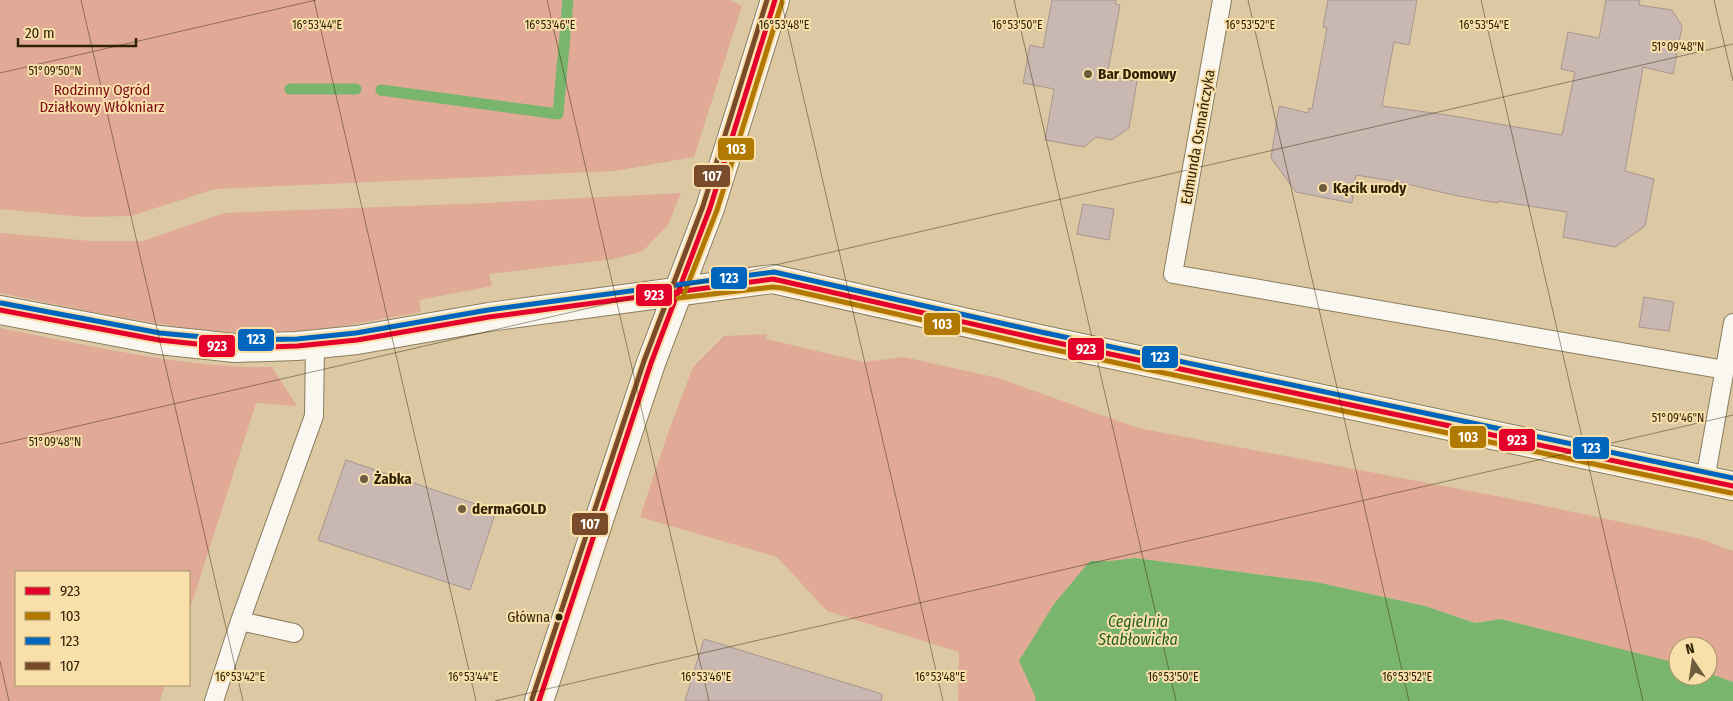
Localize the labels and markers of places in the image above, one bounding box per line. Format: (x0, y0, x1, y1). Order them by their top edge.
place label: Bar Domowy (1098, 65, 1177, 83)
marker: Bar Domowy (1082, 68, 1094, 80)
place label: Kącik urody (1333, 179, 1407, 197)
marker: Kącik urody (1317, 182, 1329, 194)
place label: Żabka (374, 470, 412, 488)
marker: Żabka (358, 473, 370, 485)
place label: dermaGOLD (472, 500, 546, 518)
marker: dermaGOLD (456, 503, 468, 515)
place label: Główna (507, 609, 550, 626)
marker: Główna (554, 612, 564, 622)

